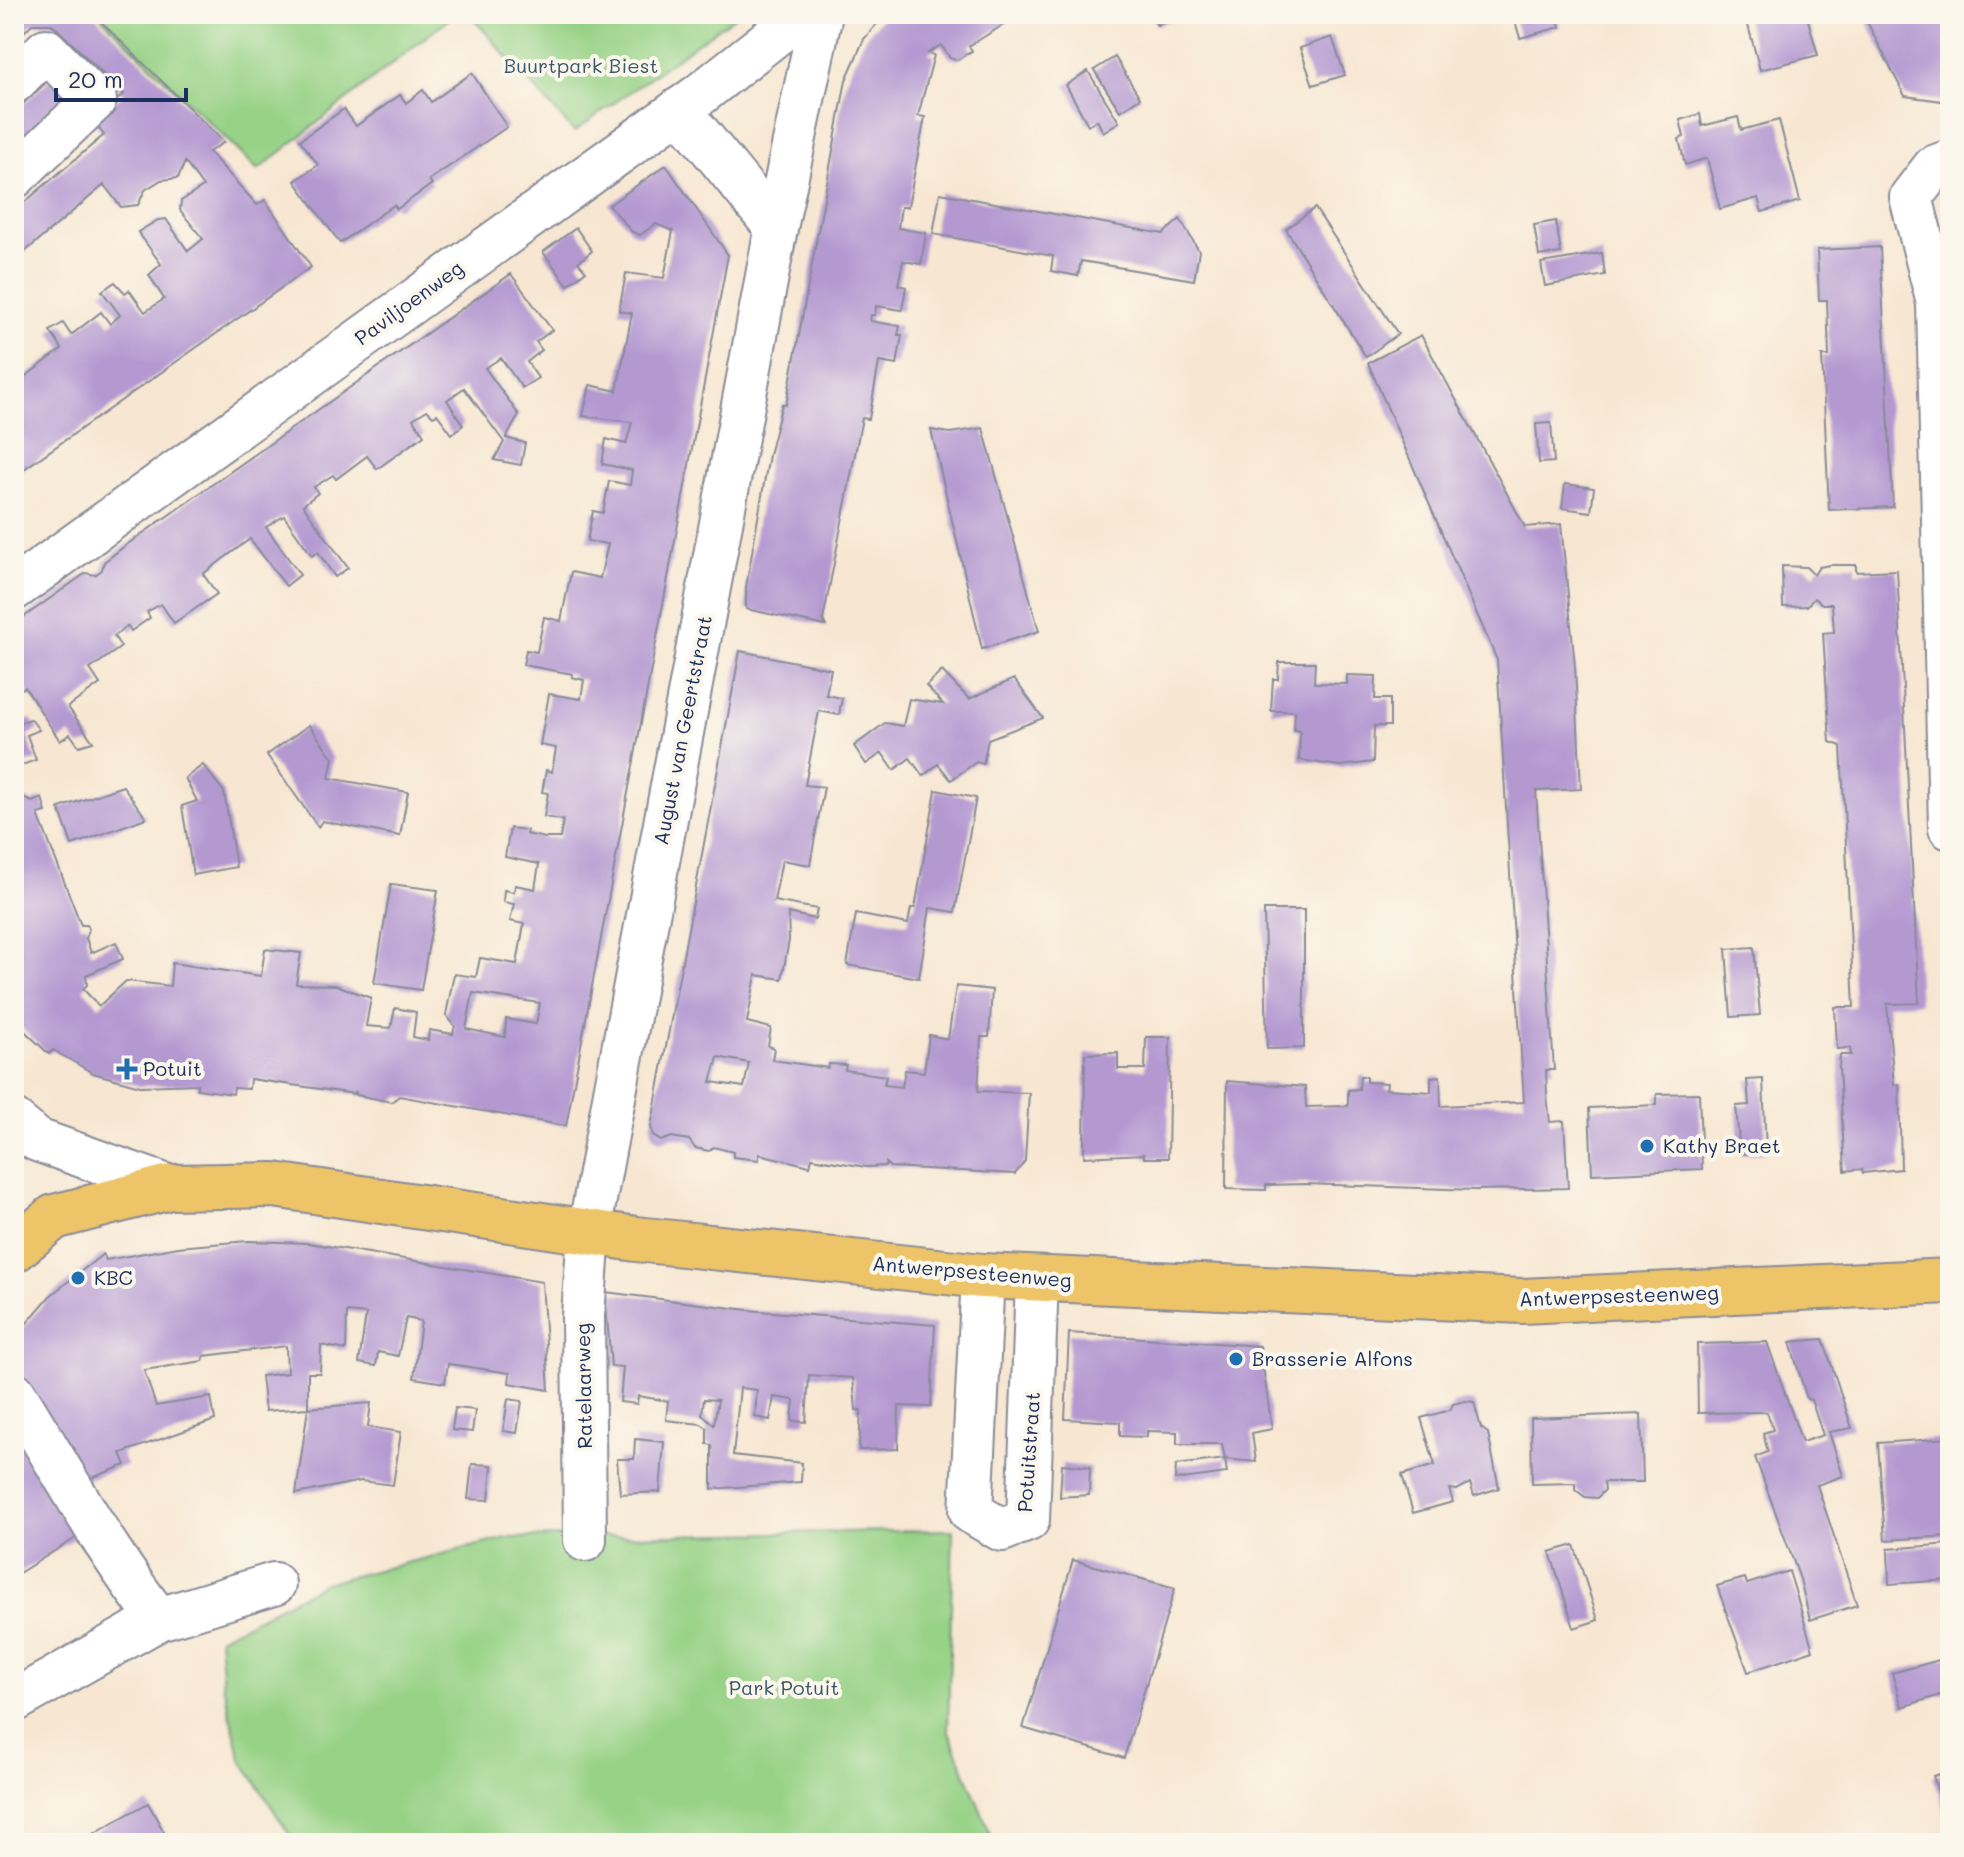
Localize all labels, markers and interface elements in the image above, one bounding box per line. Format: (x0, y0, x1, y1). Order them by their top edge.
scale bar (56, 52, 186, 102)
park label: Buurtpark Biest (504, 52, 658, 78)
text: 20 m (68, 63, 123, 94)
street label: Paviljoenweg (349, 254, 468, 350)
street label: August van Geertstraat (647, 613, 717, 847)
place label: Potuit (143, 1055, 202, 1081)
marker: Potuit (118, 1060, 136, 1078)
place label: Kathy Braet (1663, 1132, 1781, 1158)
marker: Kathy Braet (1638, 1137, 1656, 1155)
street label: Antwerpsesteenweg (871, 1249, 1073, 1293)
place label: KBC (94, 1264, 133, 1290)
marker: KBC (69, 1269, 87, 1287)
street label: Antwerpsesteenweg (1519, 1279, 1719, 1311)
street label: Ratelaarweg (569, 1323, 597, 1449)
place label: Brasserie Alfons (1252, 1345, 1413, 1371)
marker: Brasserie Alfons (1227, 1350, 1245, 1368)
street label: Potuitstraat (1011, 1391, 1045, 1513)
park label: Park Potuit (729, 1674, 839, 1700)

